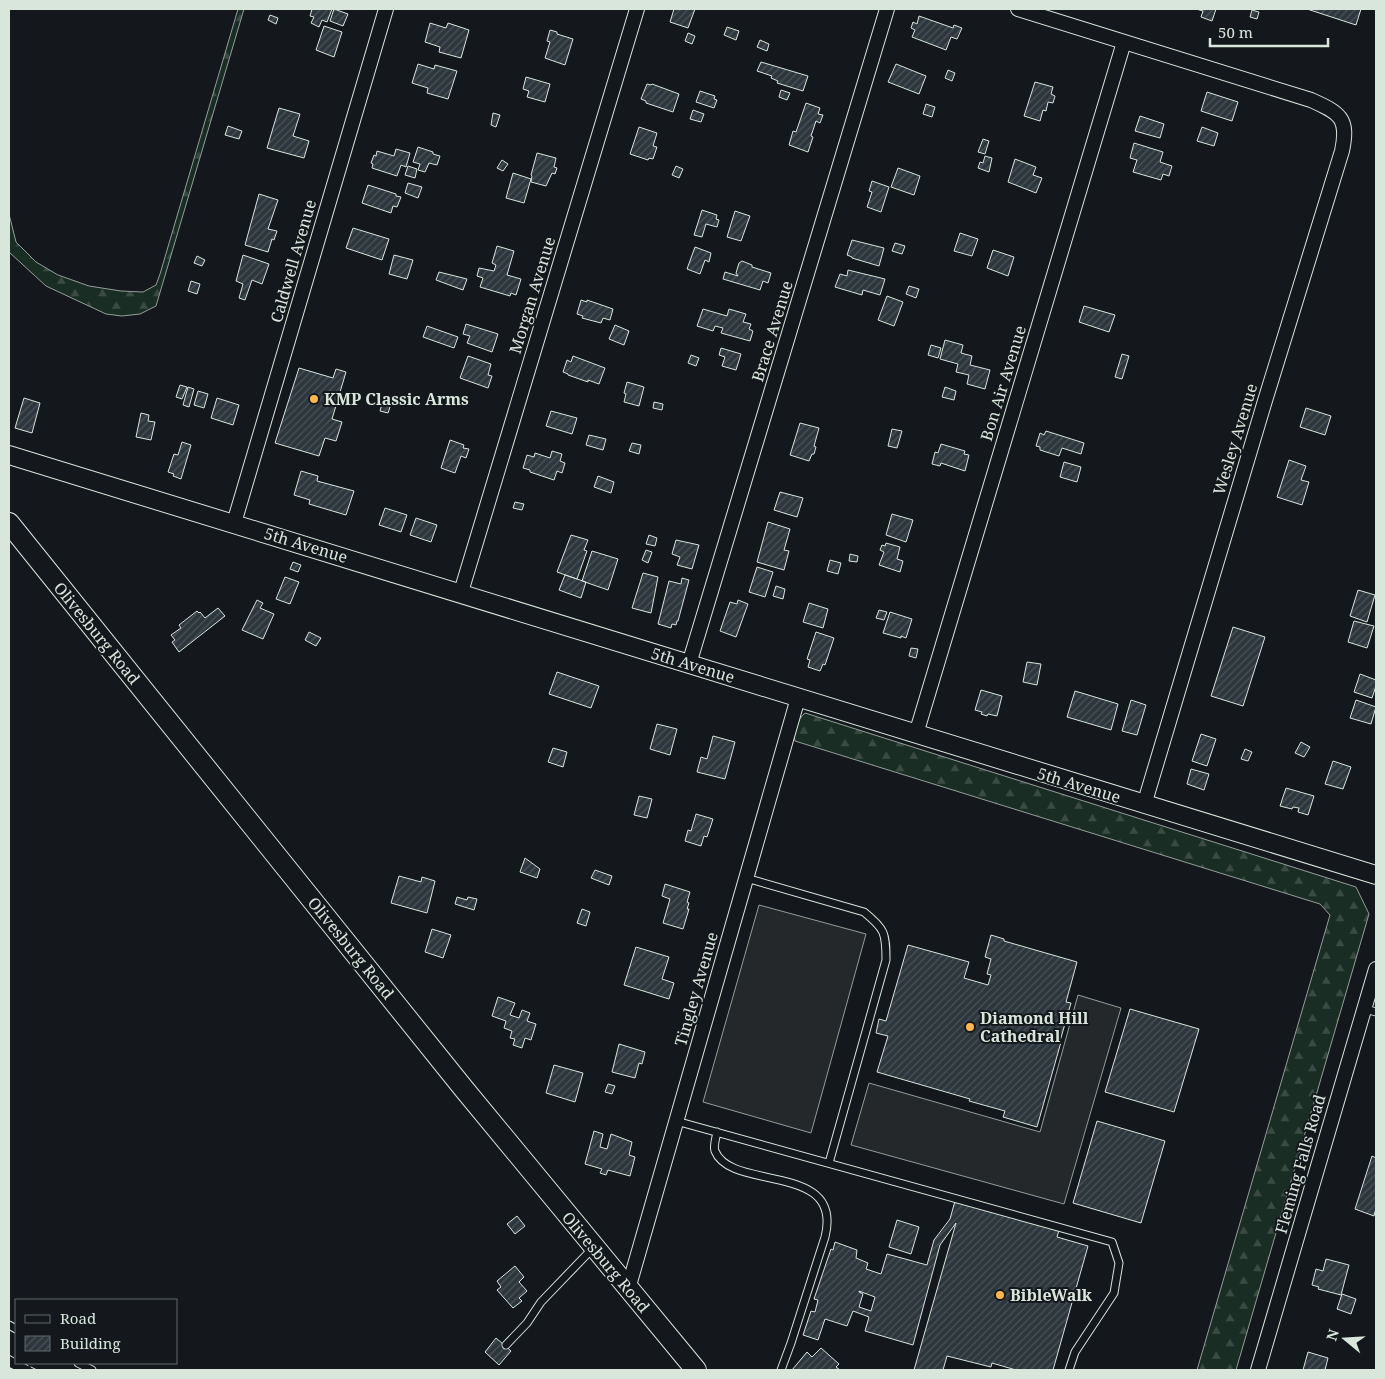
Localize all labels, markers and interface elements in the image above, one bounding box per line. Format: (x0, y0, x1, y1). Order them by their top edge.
scale bar (1210, 15, 1328, 47)
text: 50 m (1218, 22, 1253, 42)
street label: Caldwell Avenue (265, 197, 321, 325)
street label: Morgan Avenue (504, 234, 560, 356)
street label: Brace Avenue (746, 278, 798, 384)
street label: Bon Air Avenue (975, 323, 1031, 443)
street label: Wesley Avenue (1208, 381, 1262, 497)
place label: KMP Classic Arms (324, 388, 469, 410)
marker: KMP Classic Arms (308, 393, 320, 405)
street label: 5th Avenue (262, 522, 350, 568)
street label: Olivesburg Road (49, 577, 145, 689)
street label: 5th Avenue (649, 642, 737, 688)
street label: 5th Avenue (1035, 762, 1123, 808)
street label: Olivesburg Road (303, 892, 399, 1004)
street label: Tingley Avenue (669, 929, 723, 1049)
place label: Diamond Hill Cathedral (980, 1007, 1089, 1047)
marker: Diamond Hill Cathedral (964, 1021, 976, 1033)
street label: Fleming Falls Road (1270, 1092, 1330, 1236)
street label: Olivesburg Road (557, 1207, 655, 1317)
place label: BibleWalk (1010, 1284, 1093, 1306)
marker: BibleWalk (994, 1289, 1006, 1301)
legend (15, 1299, 178, 1364)
text: Road (60, 1308, 96, 1328)
north arrow (1320, 1314, 1370, 1364)
text: N (1321, 1327, 1343, 1343)
text: Building (60, 1333, 121, 1353)

